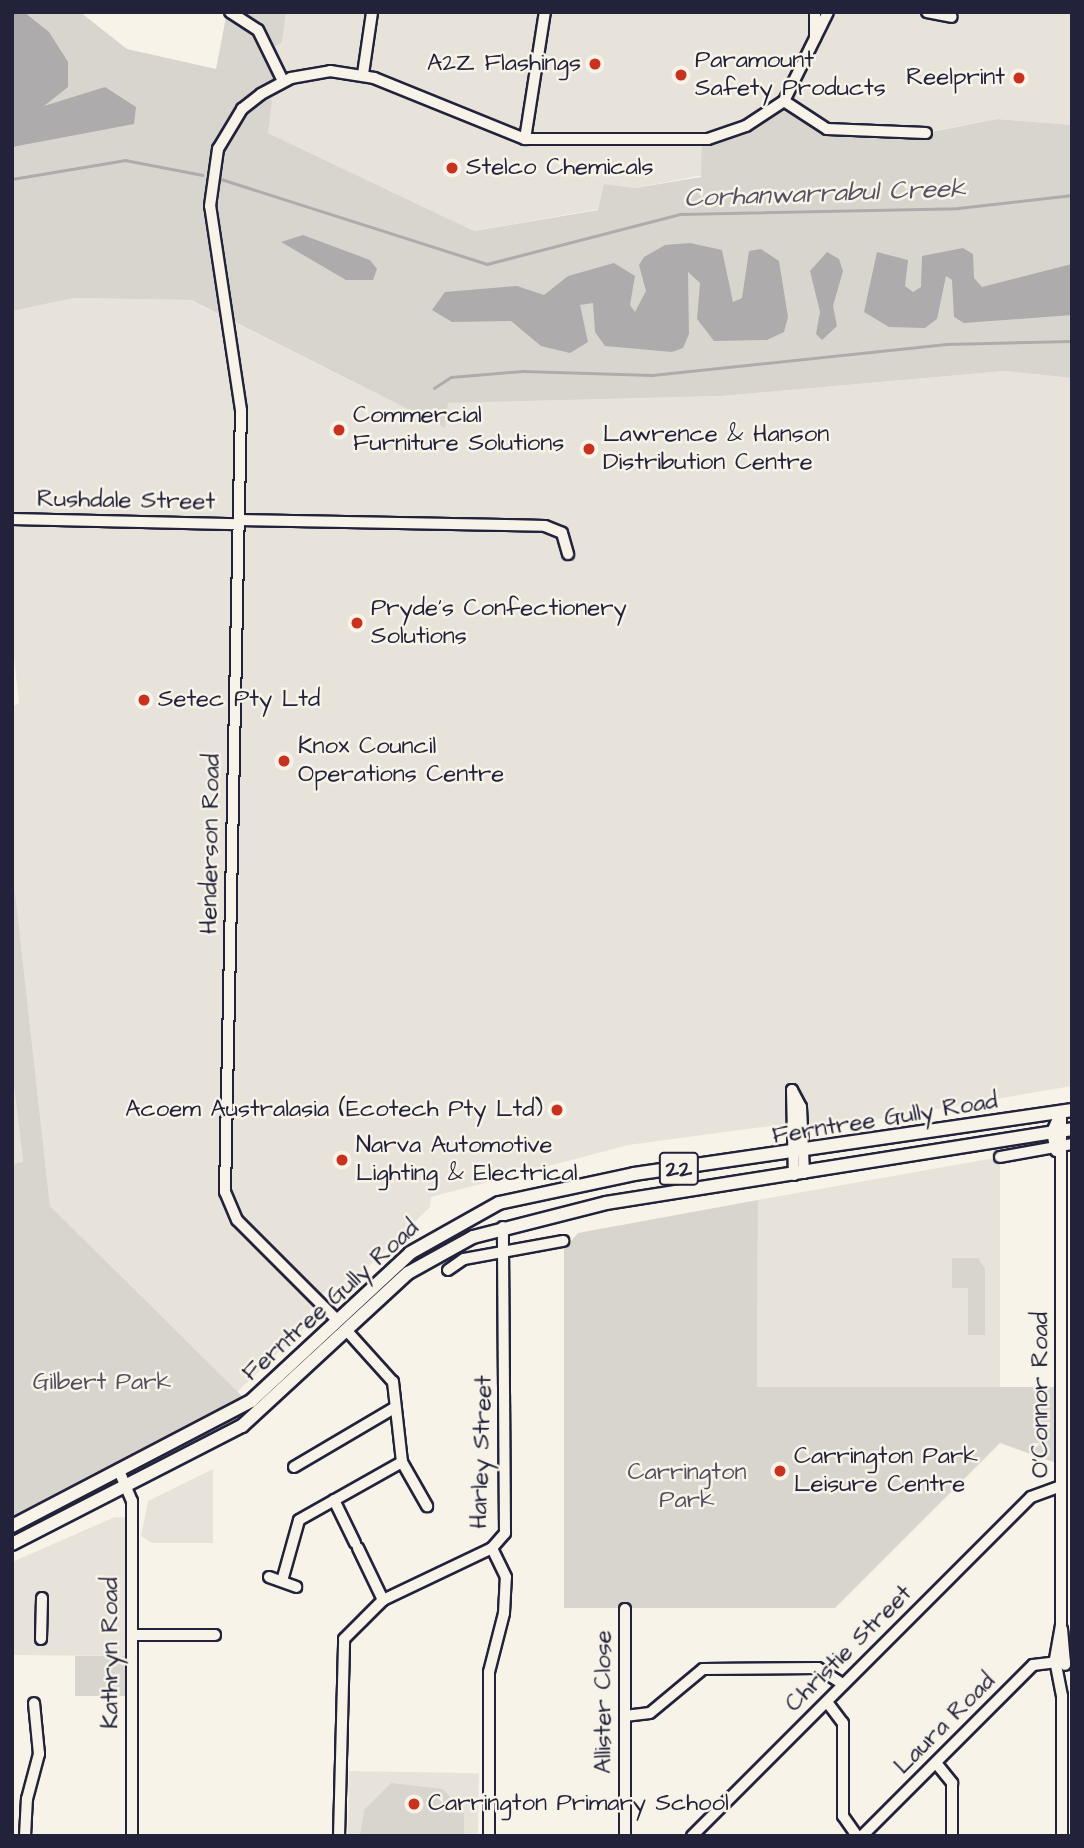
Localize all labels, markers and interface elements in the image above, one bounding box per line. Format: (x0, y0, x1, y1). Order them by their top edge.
place label: Paramount Safety Products (695, 47, 886, 103)
place label: A2Z Flashings (427, 50, 581, 78)
marker: A2Z Flashings (587, 56, 603, 72)
place label: Reelprint (906, 64, 1005, 92)
marker: Paramount Safety Products (673, 67, 689, 83)
marker: Reelprint (1011, 70, 1027, 86)
place label: Stelco Chemicals (466, 154, 654, 182)
marker: Stelco Chemicals (444, 160, 460, 176)
water label: Corhanwarrabul Creek (684, 173, 966, 215)
place label: Commercial Furniture Solutions (353, 402, 564, 458)
place label: Lawrence & Hanson Distribution Centre (603, 421, 829, 477)
marker: Commercial Furniture Solutions (331, 422, 347, 438)
marker: Lawrence & Hanson Distribution Centre (581, 441, 597, 457)
street label: Rushdale Street (37, 485, 215, 517)
place label: Pryde's Confectionery Solutions (371, 595, 627, 651)
marker: Pryde's Confectionery Solutions (349, 615, 365, 631)
place label: Setec Pty Ltd (158, 686, 320, 714)
marker: Setec Pty Ltd (136, 692, 152, 708)
place label: Knox Council Operations Centre (298, 733, 504, 789)
marker: Knox Council Operations Centre (276, 753, 292, 769)
street label: Henderson Road (195, 754, 227, 934)
street label: Ferntree Gully Road (770, 1087, 1000, 1151)
place label: Acoem Australasia (Ecotech Pty Ltd) (125, 1096, 543, 1124)
marker: Acoem Australasia (Ecotech Pty Ltd) (549, 1102, 565, 1118)
place label: Narva Automotive Lighting & Electrical (356, 1132, 577, 1188)
road number: 22 (658, 1150, 700, 1188)
marker: Narva Automotive Lighting & Electrical (334, 1152, 350, 1168)
street label: Ferntree Gully Road (237, 1214, 425, 1388)
street label: O'Connor Road (1027, 1312, 1055, 1478)
park label: Gilbert Park (33, 1369, 171, 1397)
street label: Harley Street (465, 1375, 499, 1529)
place label: Carrington Park Leisure Centre (794, 1443, 978, 1499)
park label: Carrington Park (628, 1459, 746, 1515)
marker: Carrington Park Leisure Centre (772, 1463, 788, 1479)
street label: Kathryn Road (97, 1577, 125, 1729)
street label: Christie Street (780, 1580, 918, 1718)
street label: Allister Close (590, 1630, 618, 1774)
street label: Laura Road (888, 1667, 1002, 1781)
place label: Carrington Primary School (428, 1790, 729, 1818)
marker: Carrington Primary School (406, 1796, 422, 1812)

